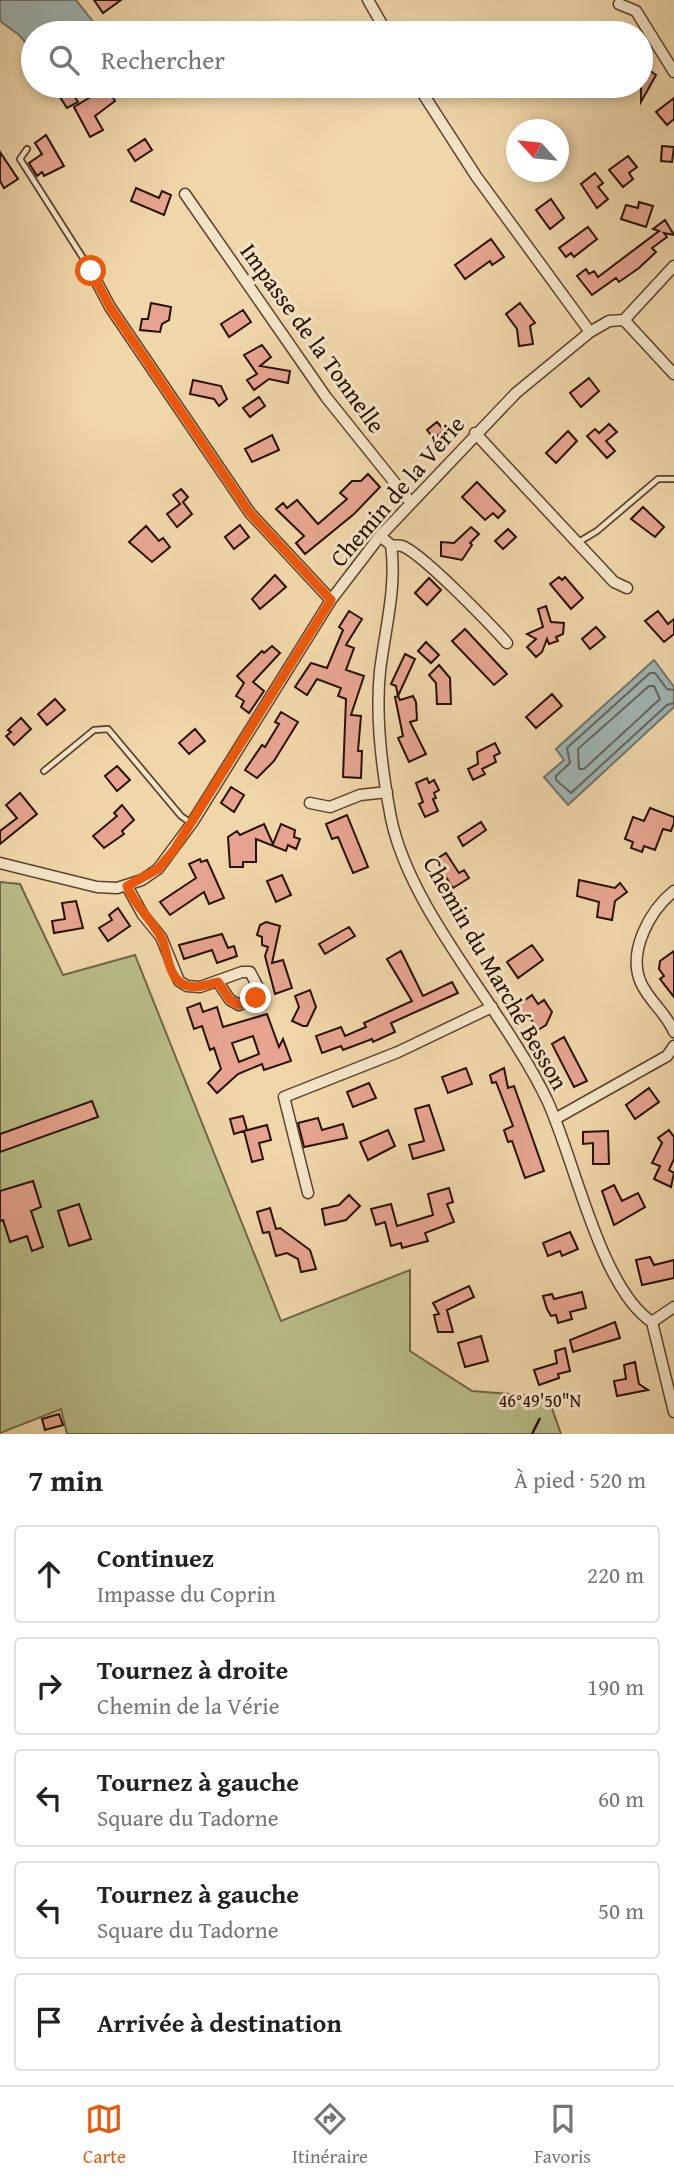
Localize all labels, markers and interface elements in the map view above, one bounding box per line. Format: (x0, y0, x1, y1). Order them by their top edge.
search box (21, 21, 653, 98)
text: Rechercher (101, 40, 225, 79)
icon: search (45, 41, 83, 79)
north arrow (506, 119, 569, 182)
street label: Impasse de la Tonnelle (232, 236, 394, 440)
route start (75, 255, 106, 286)
street label: Chemin de la Vérie (321, 408, 473, 574)
street label: Chemin du Marché Besson (415, 850, 578, 1097)
route end (240, 982, 271, 1013)
text: 46°49'50"N (499, 1387, 582, 1414)
text: 7 min (28, 1458, 103, 1502)
text: À pied · 520 m (514, 1463, 646, 1496)
text: Continuez (97, 1538, 214, 1577)
icon: ahead (30, 1555, 68, 1593)
text: 220 m (587, 1558, 644, 1591)
text: Impasse du Coprin (97, 1577, 276, 1610)
text: Tournez à droite (97, 1650, 288, 1689)
icon: right (30, 1667, 68, 1705)
text: 190 m (587, 1670, 644, 1703)
text: Chemin de la Vérie (97, 1689, 280, 1722)
text: Tournez à gauche (97, 1762, 299, 1801)
icon: left (30, 1779, 68, 1817)
text: 60 m (598, 1782, 644, 1815)
text: Square du Tadorne (97, 1801, 278, 1834)
text: Tournez à gauche (97, 1874, 299, 1913)
icon: left (30, 1891, 68, 1929)
text: 50 m (598, 1894, 644, 1927)
text: Square du Tadorne (97, 1913, 278, 1946)
icon: arrive (30, 2003, 68, 2041)
text: Arrivée à destination (97, 2003, 342, 2042)
tab: Carte (83, 2100, 126, 2170)
tab: Itinéraire (292, 2100, 368, 2170)
tab: Favoris (534, 2100, 591, 2170)

